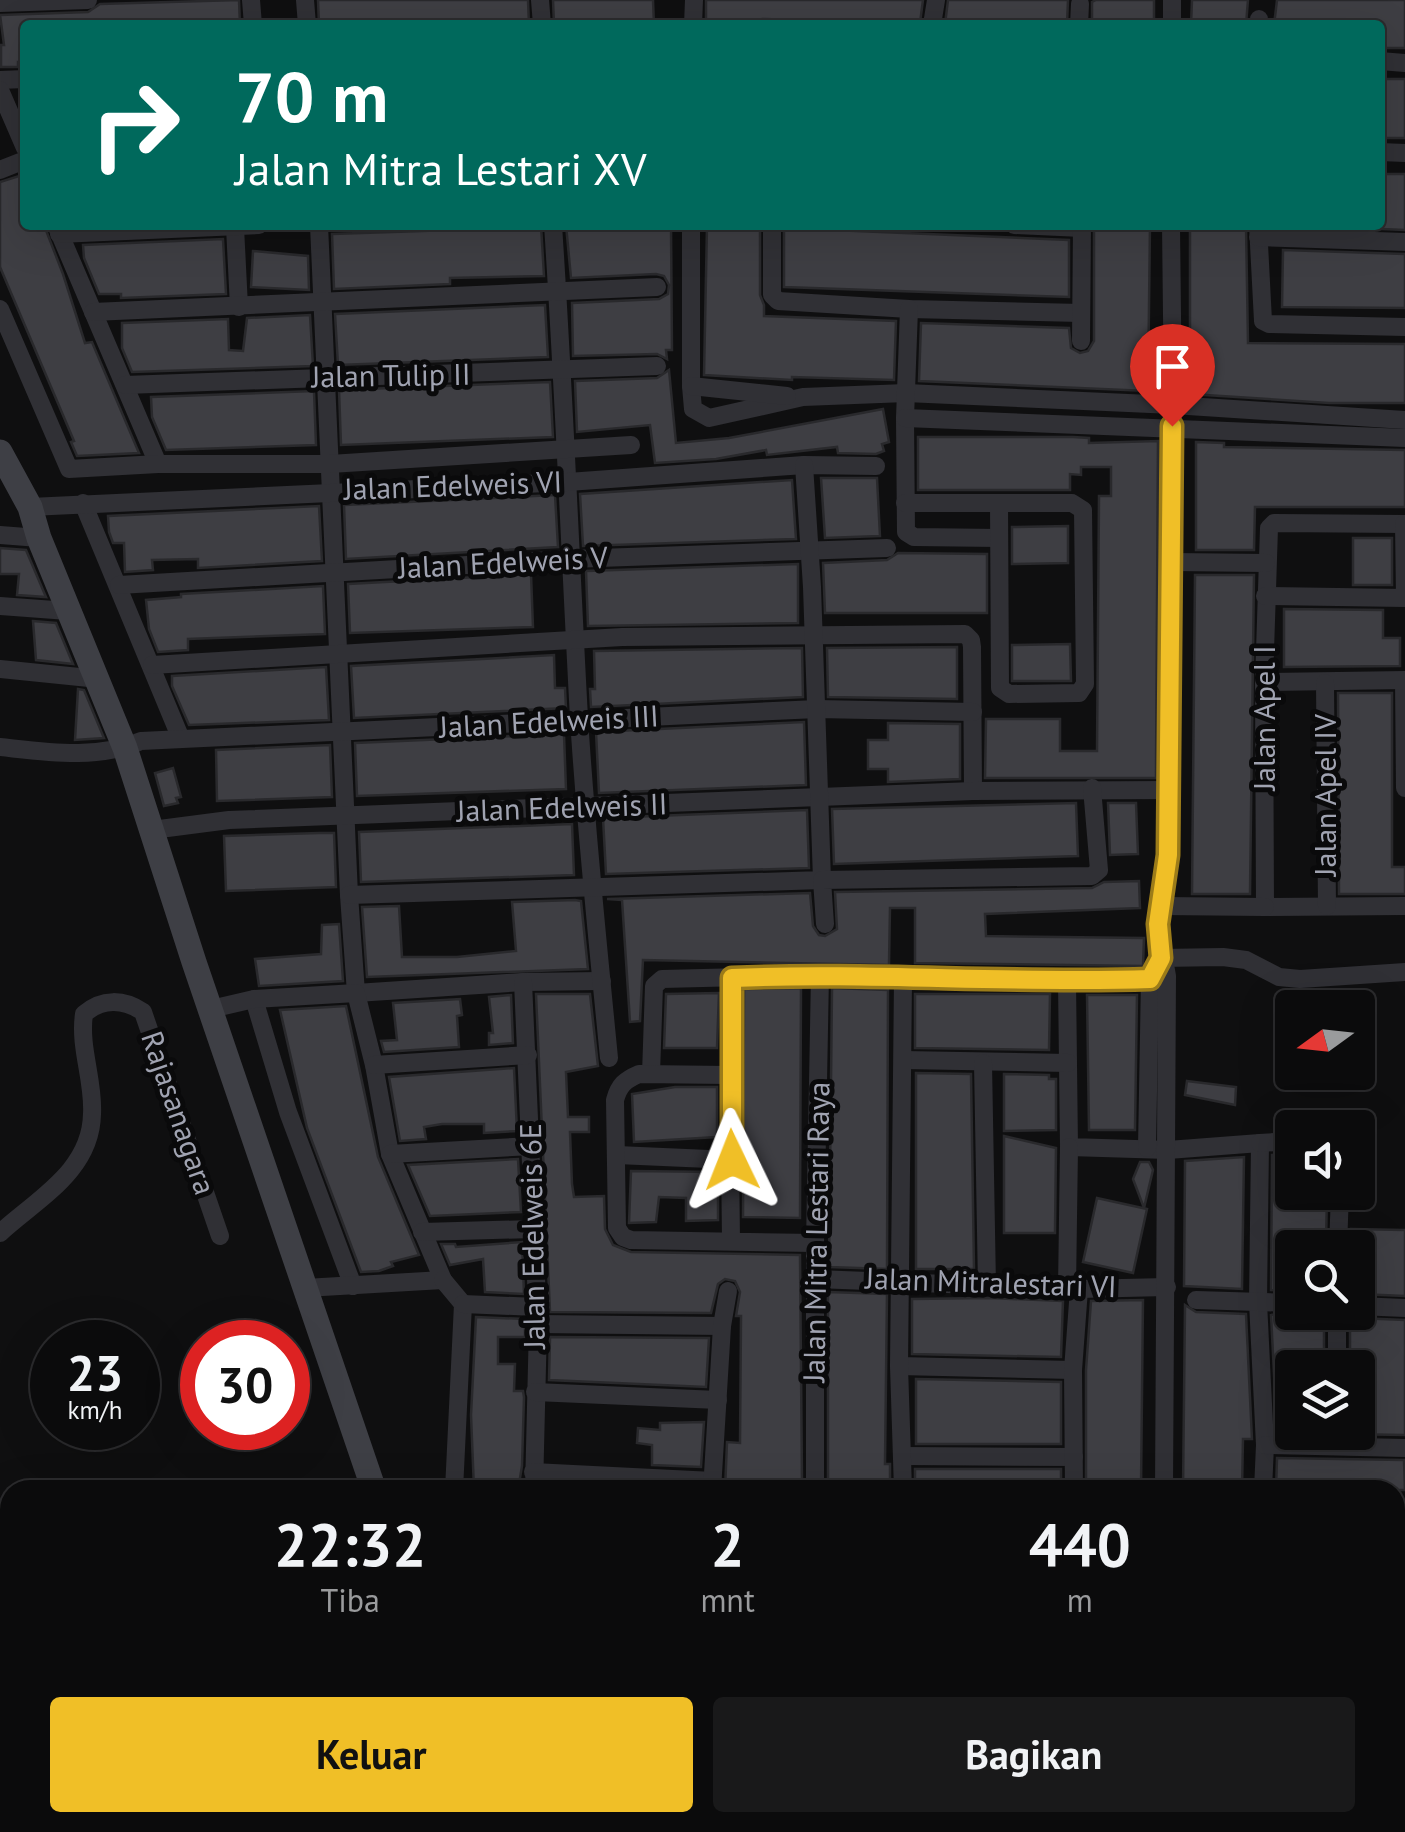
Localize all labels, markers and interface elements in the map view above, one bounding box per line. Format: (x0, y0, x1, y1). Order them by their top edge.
text: 70 m (235, 51, 388, 141)
icon: right (70, 60, 200, 190)
text: Jalan Mitra Lestari XV (235, 139, 646, 197)
pin (1130, 324, 1215, 427)
icon: arrive (1145, 339, 1200, 394)
street label: Jalan Tulip II (309, 354, 471, 395)
street label: Jalan Edelweis VI (341, 461, 563, 508)
street label: Jalan Edelweis V (395, 536, 610, 587)
street label: Jalan Apel I (1244, 645, 1283, 793)
street label: Jalan Edelweis III (436, 695, 660, 746)
street label: Jalan Apel IV (1305, 713, 1344, 878)
street label: Jalan Edelweis II (454, 783, 668, 830)
north arrow (1275, 990, 1375, 1090)
map controls (1275, 990, 1375, 1450)
street label: Rajasanagara (133, 1026, 226, 1199)
street label: Jalan Mitra Lestari Raya (793, 1081, 838, 1385)
position arrow (680, 1108, 784, 1212)
button: sound (1275, 1110, 1375, 1210)
street label: Jalan Edelweis 6E (510, 1123, 553, 1351)
button: search (1275, 1230, 1375, 1330)
street label: Jalan Mitralestari VI (863, 1258, 1117, 1305)
speed limit sign: 30 (180, 1320, 310, 1450)
text: 23 (67, 1340, 123, 1405)
button: layers (1275, 1350, 1375, 1450)
text: km/h (68, 1394, 122, 1426)
text: 22:32 (274, 1505, 426, 1583)
text: 2 (711, 1505, 745, 1583)
text: 440 (1029, 1505, 1131, 1583)
text: Tiba (320, 1579, 380, 1621)
text: mnt (700, 1579, 755, 1621)
text: m (1067, 1579, 1093, 1621)
button: Keluar (50, 1697, 693, 1812)
button: Bagikan (713, 1697, 1355, 1812)

